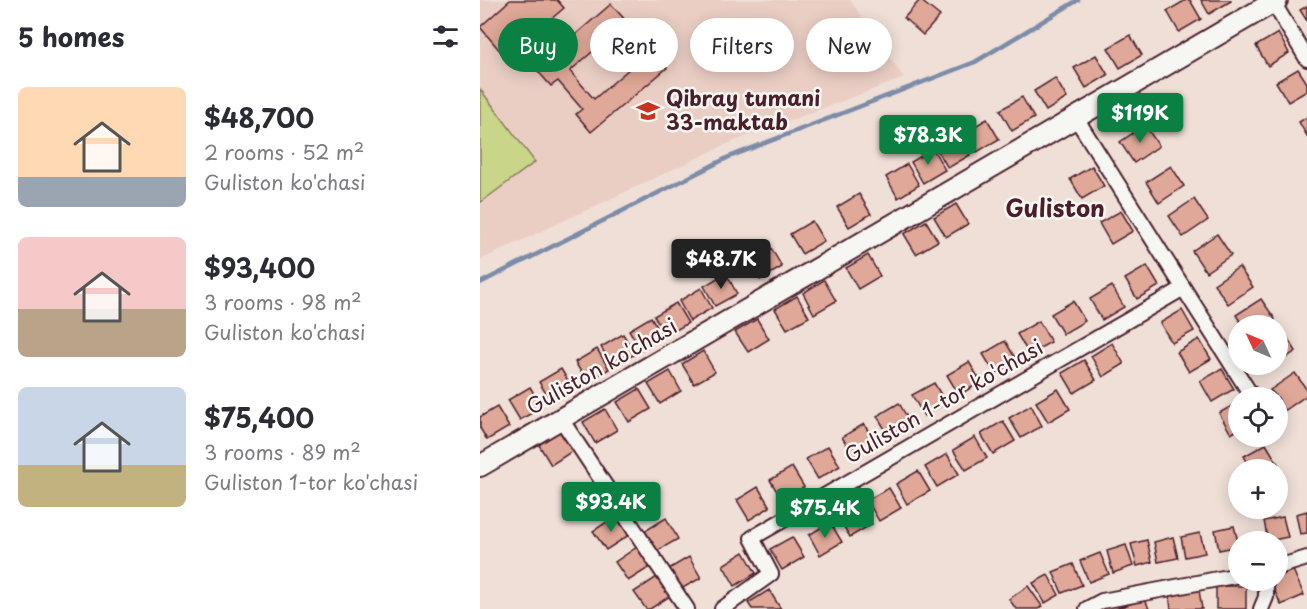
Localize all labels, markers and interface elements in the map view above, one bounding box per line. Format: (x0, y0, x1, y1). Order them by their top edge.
text: 5 homes (18, 17, 124, 56)
chip: Buy (498, 18, 578, 72)
chip: Rent (590, 18, 678, 72)
chip: Filters (690, 18, 794, 72)
chip: New (806, 18, 892, 72)
icon: filters (429, 20, 462, 53)
place label: Qibray tumani 33-maktab (666, 81, 820, 137)
pin: $119K (1098, 93, 1182, 144)
text: $119K (1111, 97, 1169, 127)
text: $48,700 (204, 98, 314, 137)
school or university icon: Qibray tumani 33-maktab (635, 98, 661, 124)
icon: home (66, 111, 138, 183)
pin: $78.3K (879, 115, 977, 166)
text: $78.3K (893, 119, 963, 149)
text: 2 rooms · 52 m² (204, 137, 364, 167)
text: Guliston ko'chasi (204, 167, 366, 197)
district label: Guliston (1005, 189, 1105, 225)
pin: $48.7K (672, 239, 770, 290)
text: $48.7K (685, 243, 757, 273)
text: $93,400 (204, 248, 315, 287)
icon: home (66, 261, 138, 333)
text: 3 rooms · 98 m² (204, 287, 362, 317)
street label: Guliston ko'chasi (520, 309, 682, 422)
north arrow (1228, 315, 1288, 375)
map controls (1228, 315, 1288, 591)
text: Guliston ko'chasi (204, 317, 366, 347)
street label: Guliston 1-tor ko'chasi (838, 330, 1048, 470)
button: locate (1228, 387, 1288, 447)
text: $75,400 (204, 398, 314, 437)
icon: home (66, 411, 138, 483)
text: 3 rooms · 89 m² (204, 437, 361, 467)
button: + (1228, 459, 1288, 519)
text: Guliston 1-tor ko'chasi (204, 467, 418, 497)
pin: $93.4K (562, 482, 660, 533)
text: $93.4K (576, 486, 646, 516)
pin: $75.4K (776, 488, 874, 539)
text: $75.4K (790, 492, 860, 522)
button: − (1228, 531, 1288, 591)

